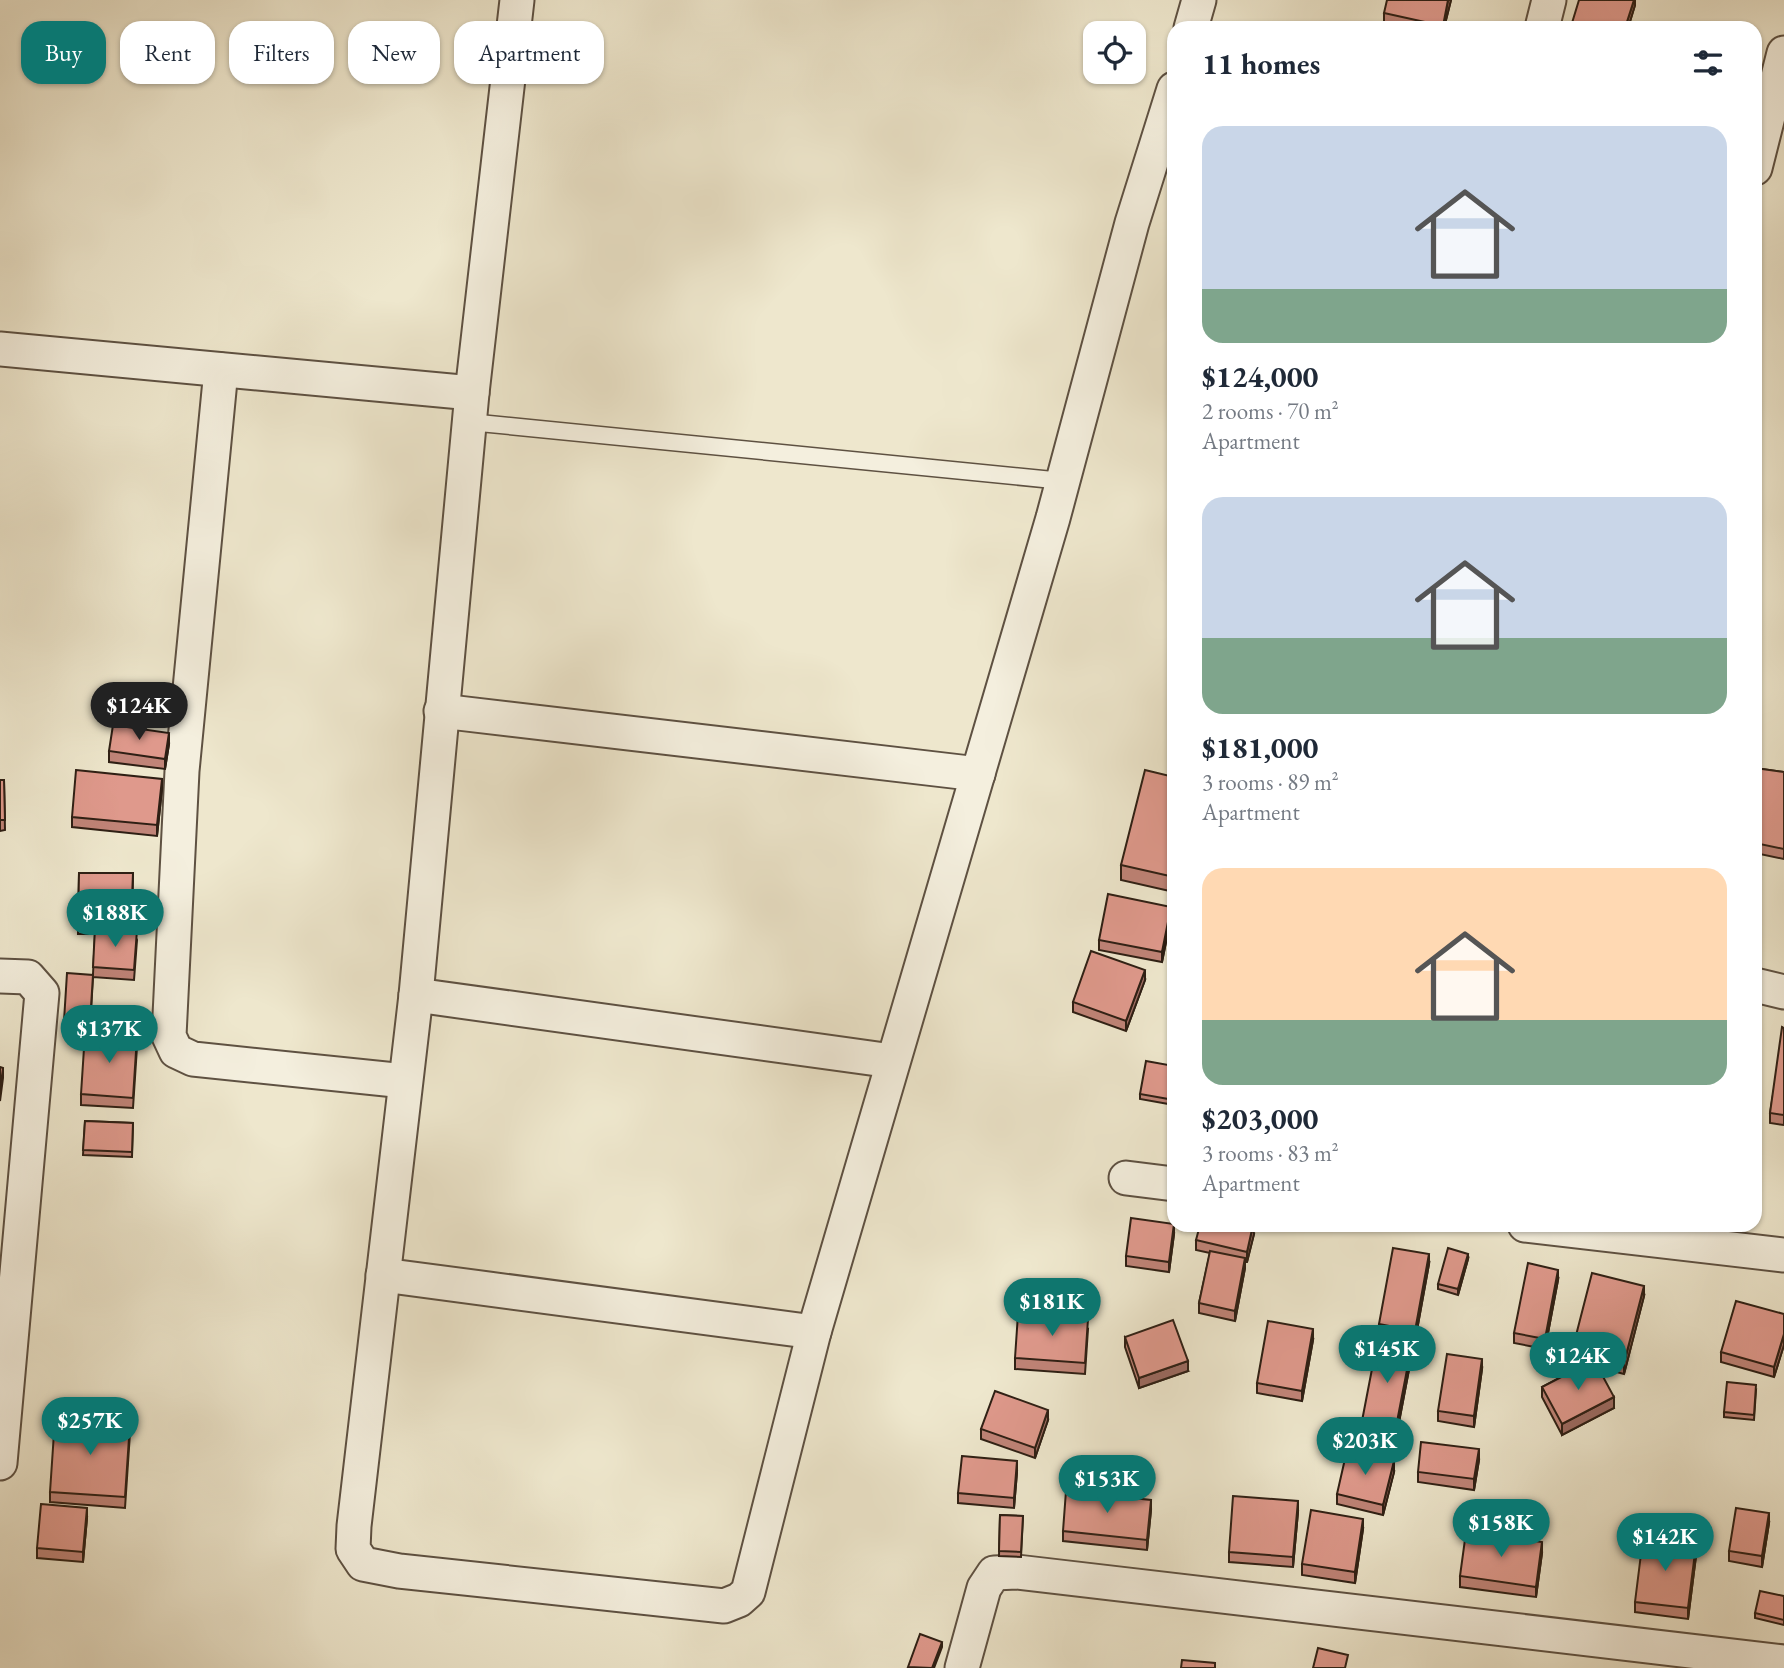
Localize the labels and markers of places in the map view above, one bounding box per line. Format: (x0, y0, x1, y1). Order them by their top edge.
pin: $124K (90, 682, 188, 742)
pin: $188K (66, 890, 164, 949)
pin: $137K (60, 1006, 158, 1065)
pin: $181K (1003, 1278, 1101, 1338)
pin: $145K (1338, 1326, 1436, 1385)
pin: $124K (1529, 1332, 1627, 1392)
pin: $257K (41, 1398, 139, 1457)
pin: $203K (1316, 1418, 1414, 1477)
pin: $153K (1058, 1456, 1156, 1515)
pin: $158K (1452, 1500, 1550, 1559)
pin: $142K (1616, 1514, 1714, 1573)

